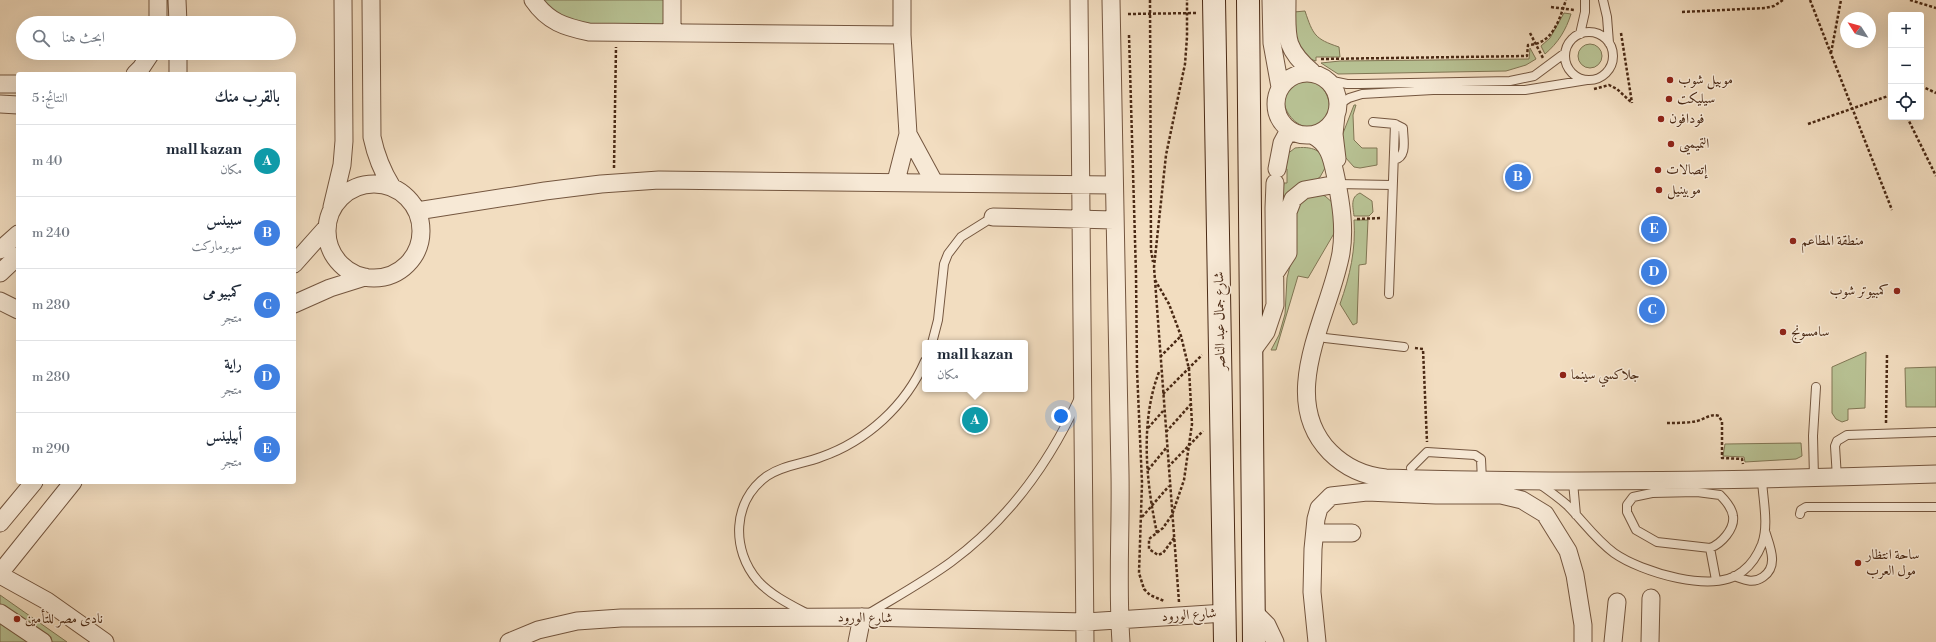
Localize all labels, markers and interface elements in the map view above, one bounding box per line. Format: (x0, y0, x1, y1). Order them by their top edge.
north arrow (1840, 12, 1876, 48)
map controls (1888, 12, 1924, 120)
button: + (1888, 12, 1924, 48)
search box (16, 16, 296, 60)
icon: search (30, 27, 52, 49)
text: ابحث هنا (62, 28, 105, 47)
button: − (1888, 48, 1924, 84)
place label: موبيل شوب (1678, 71, 1733, 90)
marker: موبيل شوب (1665, 75, 1675, 85)
button: locate (1888, 84, 1924, 120)
text: بالقرب منك (214, 86, 280, 108)
text: النتائج: 5 (32, 90, 68, 106)
place label: سيليكت (1677, 90, 1715, 108)
marker: سيليكت (1664, 94, 1674, 104)
place label: فودافون (1669, 110, 1704, 128)
marker: فودافون (1656, 114, 1666, 124)
place label: التميميى (1679, 135, 1709, 155)
marker: التميميى (1666, 139, 1676, 149)
text: mall kazan (166, 140, 242, 159)
text: 40 m (32, 153, 62, 169)
text: A (262, 153, 272, 169)
place label: إتصالات (1666, 161, 1708, 179)
text: مكان (220, 162, 242, 178)
pin: B (1505, 162, 1531, 192)
marker: إتصالات (1653, 165, 1663, 175)
place label: موبينيل (1667, 181, 1701, 200)
marker: موبينيل (1654, 185, 1664, 195)
text: سبينس (206, 211, 242, 230)
pin: E (1641, 214, 1667, 244)
text: 240 m (32, 225, 70, 241)
text: B (262, 225, 272, 241)
place label: منطقة المطاعم (1801, 232, 1864, 254)
marker: منطقة المطاعم (1788, 236, 1798, 246)
text: سوبرماركت (192, 238, 242, 254)
pin: D (1641, 257, 1667, 287)
street label: شارع جمال عبد الناصر (1210, 271, 1232, 373)
place label: كمبيوتر شوب (1830, 282, 1889, 300)
text: كمبيو مى (203, 283, 242, 302)
marker: كمبيوتر شوب (1892, 286, 1902, 296)
pin: C (1639, 295, 1665, 325)
text: 280 m (32, 297, 70, 313)
text: C (262, 297, 272, 313)
text: متجر (221, 310, 242, 326)
place label: سامسونج (1791, 323, 1829, 344)
marker: سامسونج (1778, 327, 1788, 337)
popup (922, 340, 1028, 392)
text: mall kazan (937, 345, 1013, 364)
text: راية (224, 355, 242, 374)
place label: جلاكسي سينما (1571, 366, 1640, 388)
text: مكان (937, 367, 959, 383)
text: 280 m (32, 369, 70, 385)
text: D (262, 369, 272, 385)
marker: جلاكسي سينما (1558, 370, 1568, 380)
text: متجر (221, 382, 242, 398)
pin: A (962, 405, 988, 435)
your location (1051, 406, 1071, 426)
text: أبيلينس (206, 427, 242, 446)
text: 290 m (32, 441, 70, 457)
text: E (262, 441, 272, 457)
text: متجر (221, 454, 242, 470)
place label: ساحة انتظار مول العرب (1864, 546, 1920, 580)
marker: ساحة انتظار مول العرب (1853, 558, 1863, 568)
street label: شارع الورود (1161, 604, 1217, 628)
place label: نادى مصر للتأمين (25, 608, 103, 628)
street label: شارع الورود (837, 609, 893, 629)
marker: نادى مصر للتأمين (12, 614, 22, 624)

